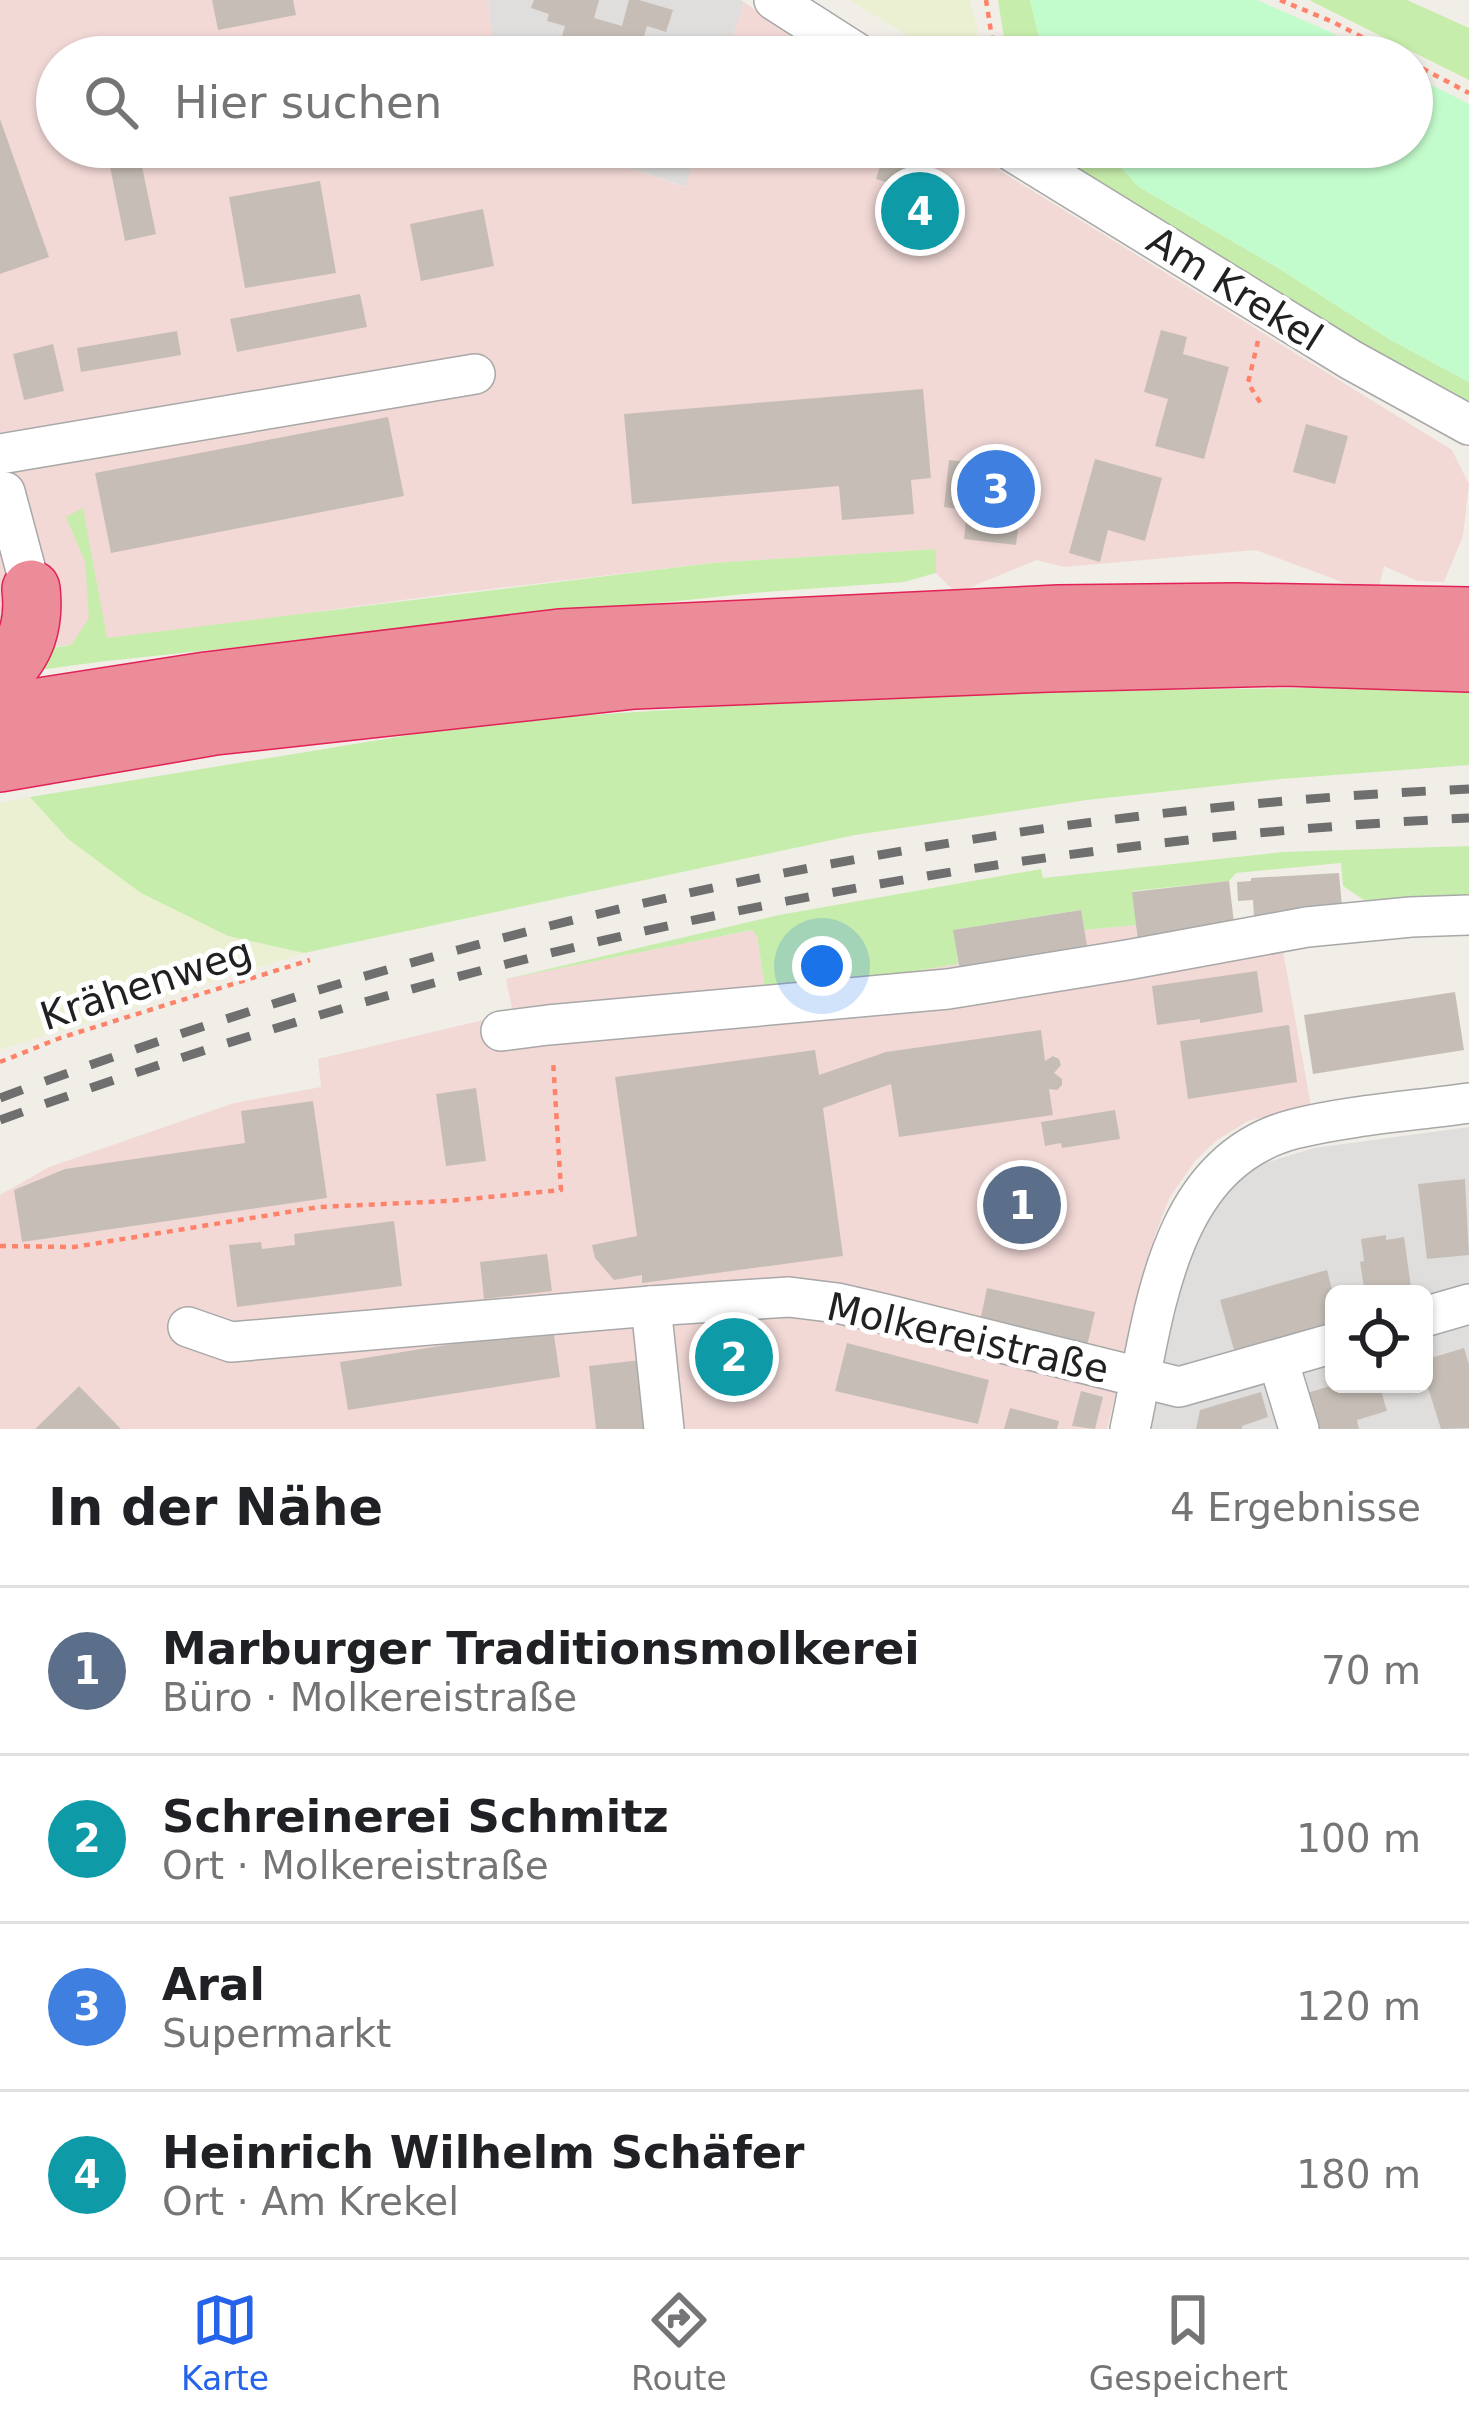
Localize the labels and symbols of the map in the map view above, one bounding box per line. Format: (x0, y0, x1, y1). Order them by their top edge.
pin: 4 (881, 166, 959, 256)
street label: Am Krekel (1139, 217, 1331, 361)
pin: 3 (957, 444, 1035, 534)
street label: Krähenweg (35, 929, 257, 1039)
your location (792, 936, 852, 996)
pin: 1 (983, 1160, 1061, 1250)
street label: Molkereistraße (823, 1284, 1113, 1392)
pin: 2 (695, 1312, 773, 1402)

